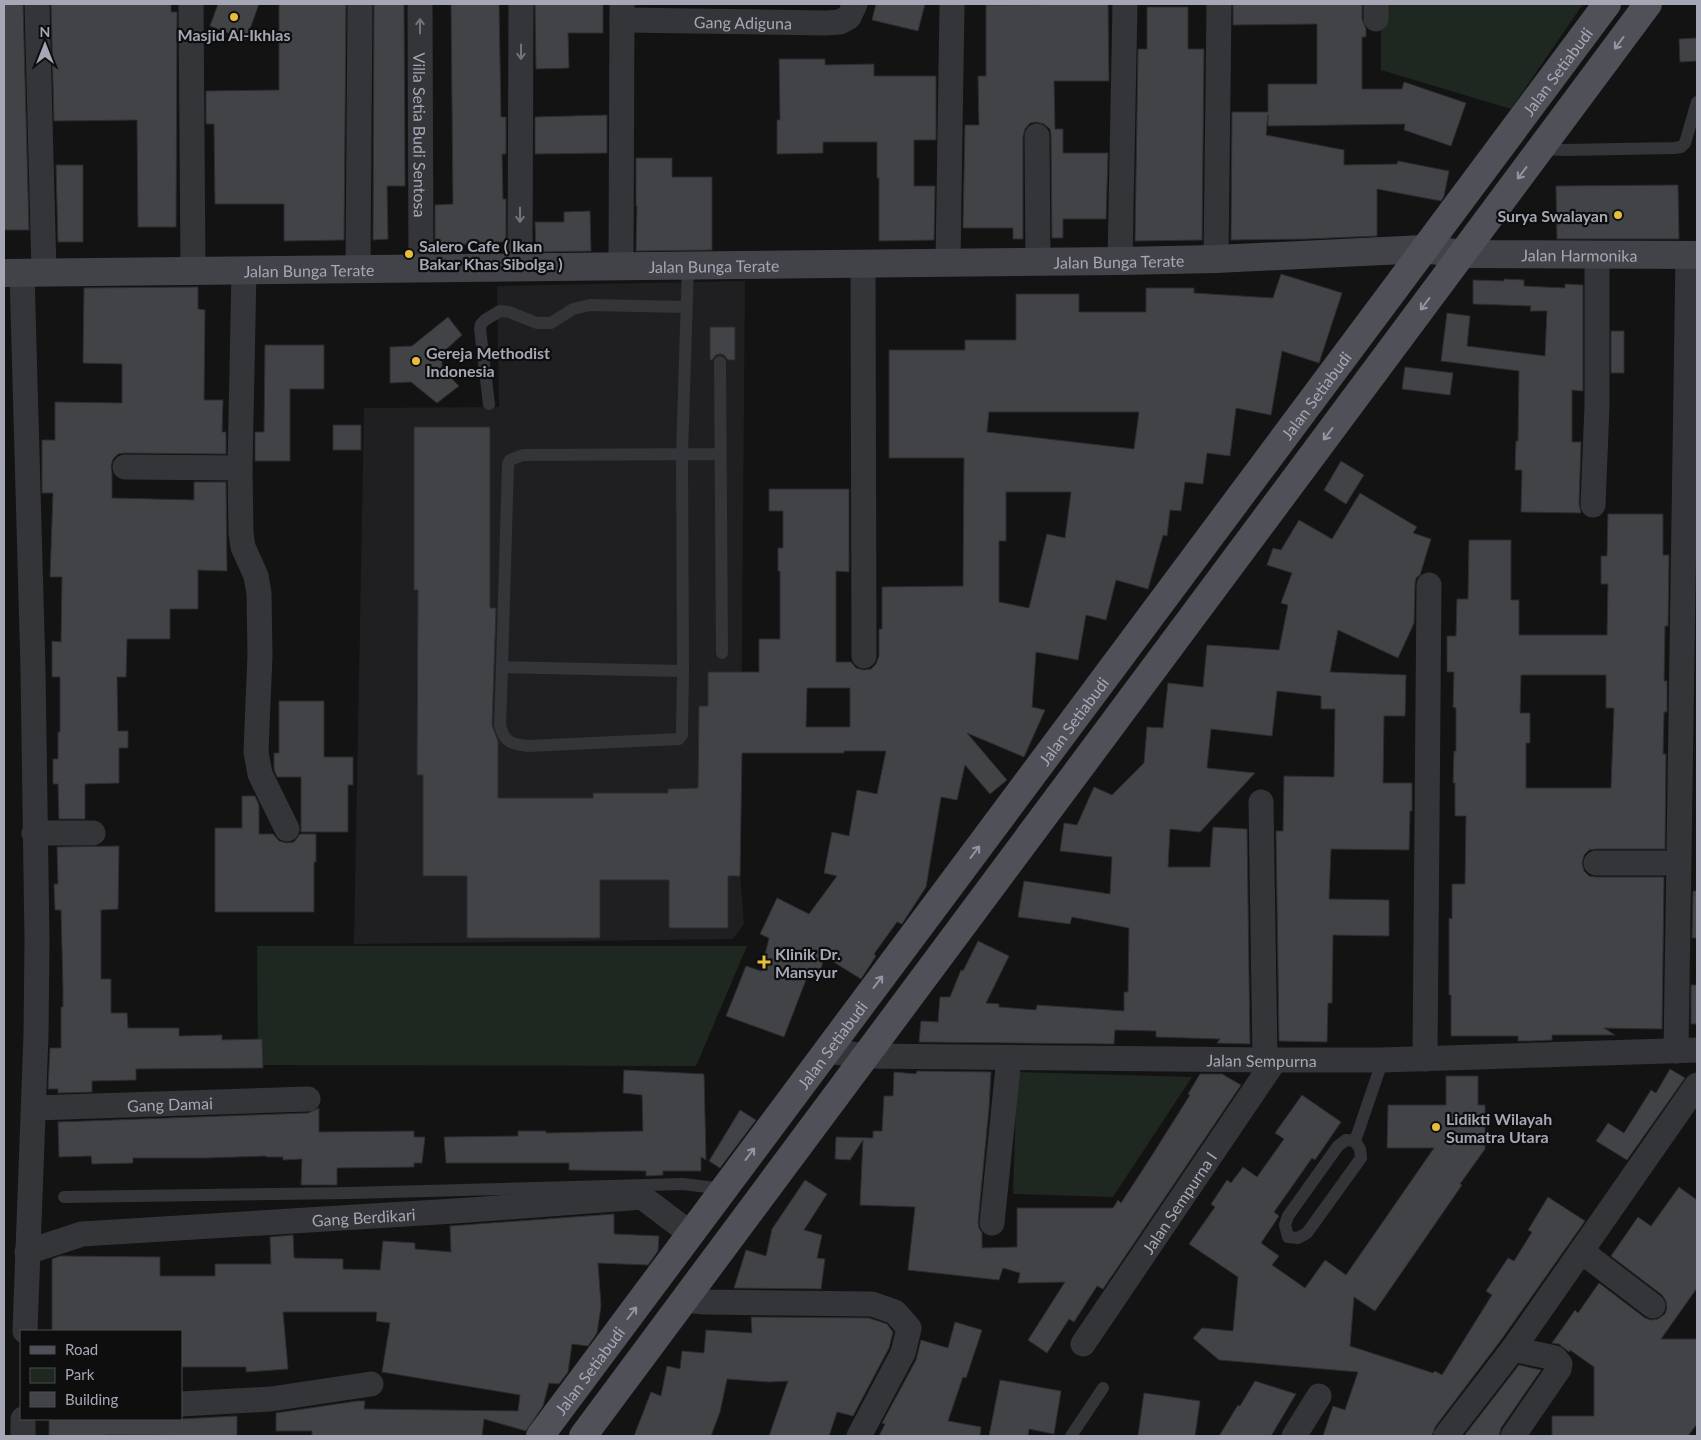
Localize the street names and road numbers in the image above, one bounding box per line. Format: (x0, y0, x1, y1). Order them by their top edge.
street label: Gang Adiguna (694, 12, 792, 32)
street label: Jalan Setiabudi (1518, 24, 1596, 119)
street label: Villa Setia Budi Sentosa (411, 53, 430, 217)
street label: Jalan Harmonika (1521, 245, 1637, 264)
street label: Jalan Bunga Terate (1053, 250, 1185, 271)
street label: Jalan Bunga Terate (648, 255, 779, 276)
street label: Jalan Bunga Terate (243, 260, 374, 280)
street label: Jalan Setiabudi (1277, 347, 1354, 443)
street label: Jalan Setiabudi (1034, 673, 1112, 768)
street label: Jalan Setiabudi (793, 997, 870, 1092)
street label: Jalan Sempurna (1207, 1050, 1317, 1070)
street label: Gang Damai (127, 1093, 213, 1114)
street label: Jalan Sempurna I (1138, 1148, 1220, 1257)
street label: Gang Berdikari (311, 1204, 416, 1229)
street label: Jalan Setiabudi (550, 1323, 628, 1418)

